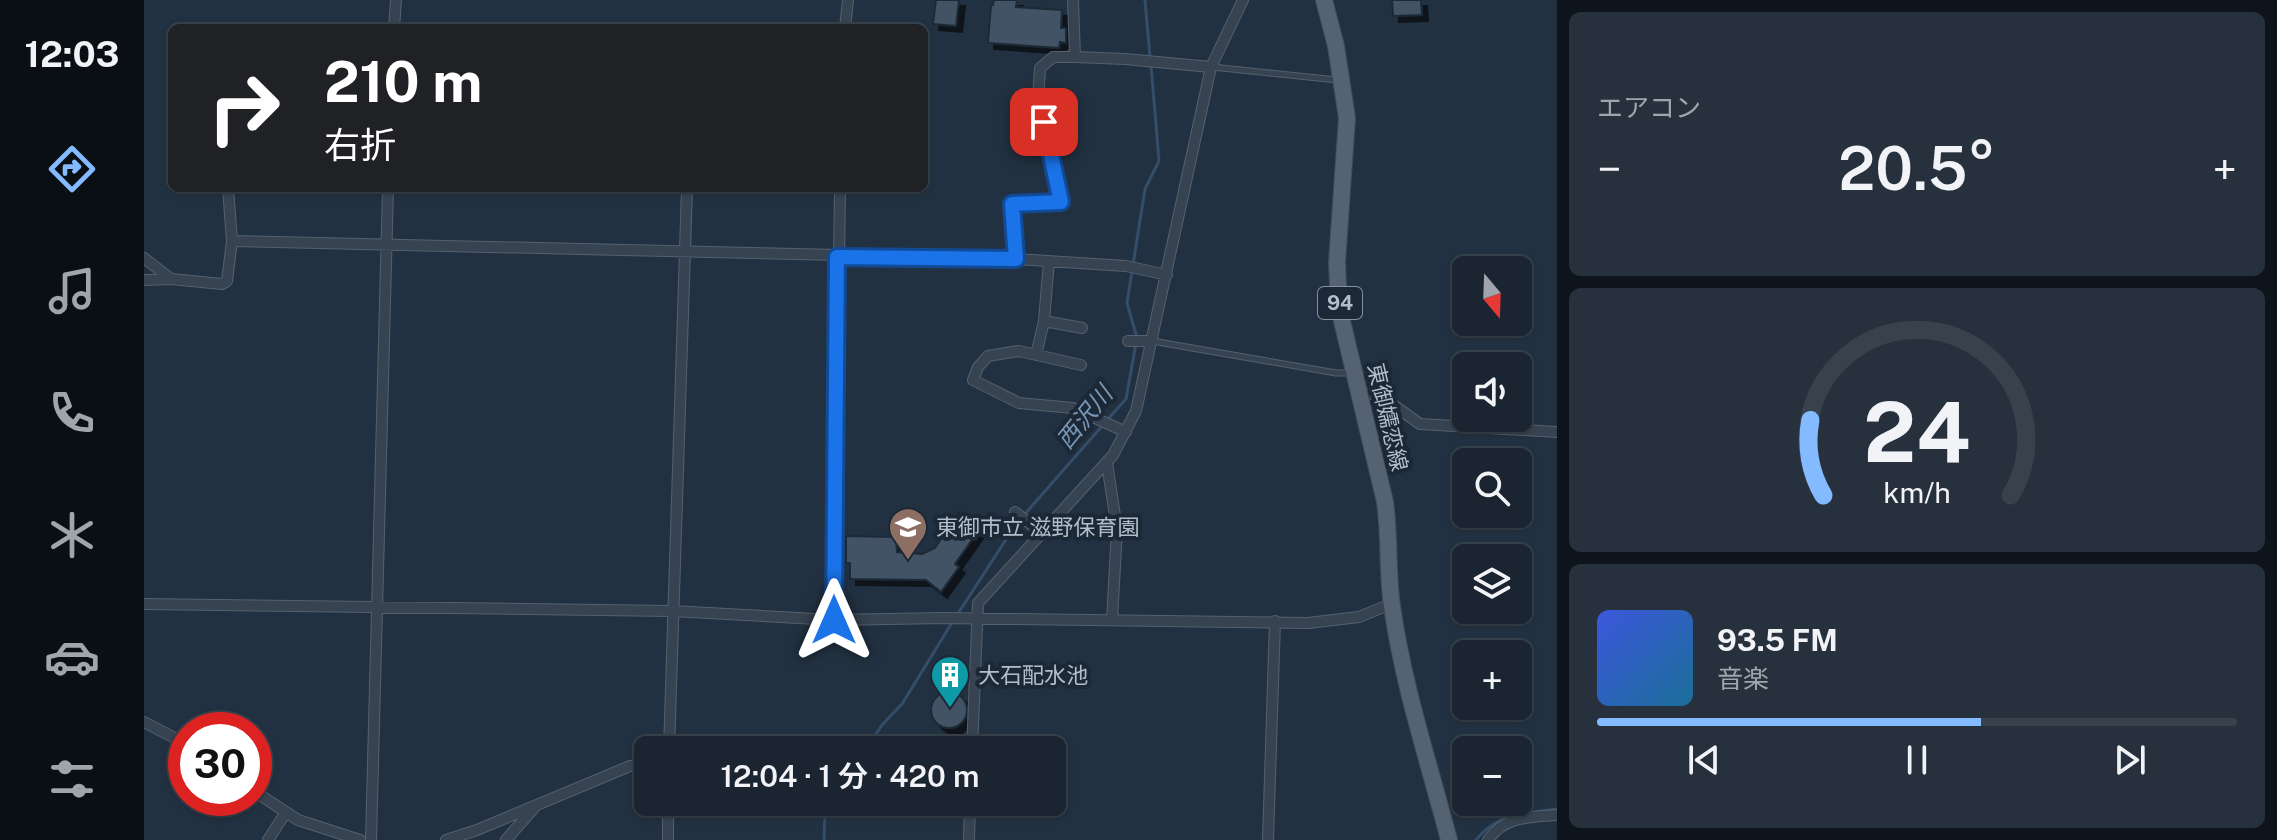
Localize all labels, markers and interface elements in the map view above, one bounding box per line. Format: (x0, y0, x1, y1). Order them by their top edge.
text: 12:03 (25, 33, 120, 75)
text: 210 m (324, 49, 482, 115)
icon: right (192, 56, 296, 160)
pin (1010, 88, 1078, 156)
text: エアコン (1597, 92, 1701, 123)
icon: arrive (1022, 100, 1066, 144)
text: 右折 (324, 124, 396, 166)
text: 20.5° (1838, 133, 1996, 204)
icon: directions (44, 141, 100, 197)
text: − (1597, 143, 1621, 195)
text: + (2213, 143, 2237, 195)
north arrow (1452, 256, 1532, 336)
map controls (1452, 256, 1532, 816)
icon: music (44, 263, 100, 319)
road number: 94 (1318, 287, 1362, 319)
button: sound (1452, 352, 1532, 432)
street label: 東御嬬恋線 (1363, 360, 1413, 474)
water label: 西沢川 (1050, 378, 1119, 454)
text: 24 (1863, 383, 1971, 481)
icon: phone (44, 385, 100, 441)
button: search (1452, 448, 1532, 528)
text: km/h (1883, 476, 1951, 509)
school or university icon: 東御市立 滋野保育園 (887, 506, 929, 561)
icon: climate (44, 507, 100, 563)
place label: 東御市立 滋野保育園 (936, 514, 1139, 540)
button: layers (1452, 544, 1532, 624)
position arrow (792, 578, 876, 662)
text: 93.5 FM (1717, 622, 1838, 658)
icon: car (44, 629, 100, 685)
button: + (1452, 640, 1532, 720)
building icon: 大石配水池 (929, 654, 971, 709)
place label: 大石配水池 (978, 662, 1088, 688)
text: 音楽 (1717, 663, 1769, 694)
speed limit sign: 30 (168, 712, 272, 816)
button: − (1452, 736, 1532, 816)
icon: previous (1682, 738, 1726, 782)
icon: pause (1895, 738, 1939, 782)
icon: next (2108, 738, 2152, 782)
icon: filters (44, 751, 100, 807)
text: 12:04 · 1 分 · 420 m (721, 758, 979, 794)

